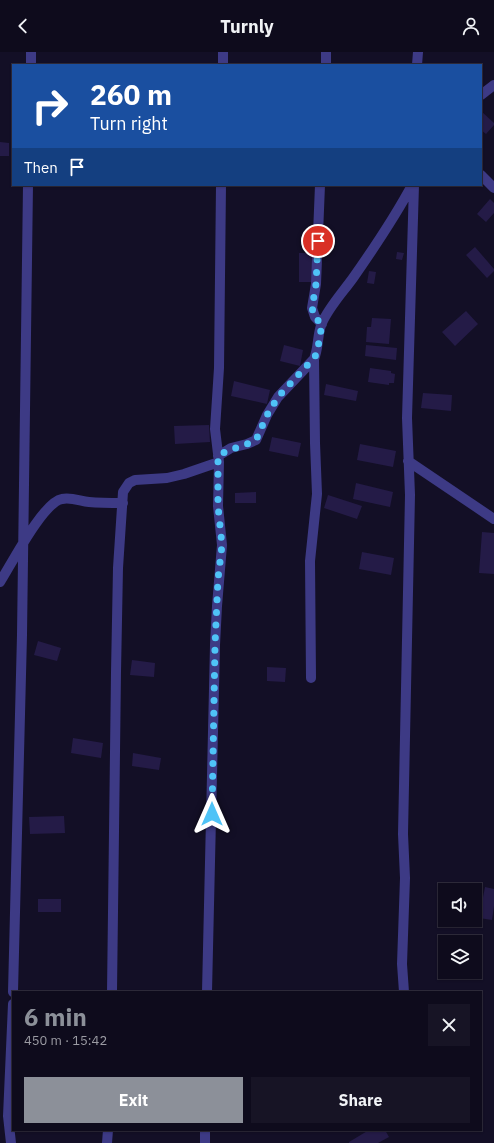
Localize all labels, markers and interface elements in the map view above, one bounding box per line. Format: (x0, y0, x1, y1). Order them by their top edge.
icon: back (12, 15, 34, 37)
text: Turnly (220, 15, 274, 38)
icon: person (460, 15, 482, 37)
text: 260 m (90, 76, 172, 113)
icon: right (24, 80, 76, 132)
text: Turn right (90, 112, 168, 135)
icon: arrive (66, 156, 88, 178)
text: Then (24, 158, 58, 177)
pin (301, 224, 335, 258)
icon: arrive (307, 230, 329, 252)
position arrow (191, 793, 233, 835)
map controls (438, 883, 482, 979)
button: sound (438, 883, 482, 927)
button: layers (438, 935, 482, 979)
text: 6 min (24, 1001, 87, 1033)
button: close (428, 1004, 470, 1046)
text: 450 m · 15:42 (24, 1032, 107, 1049)
button: Exit (24, 1077, 243, 1123)
button: Share (251, 1077, 470, 1123)

